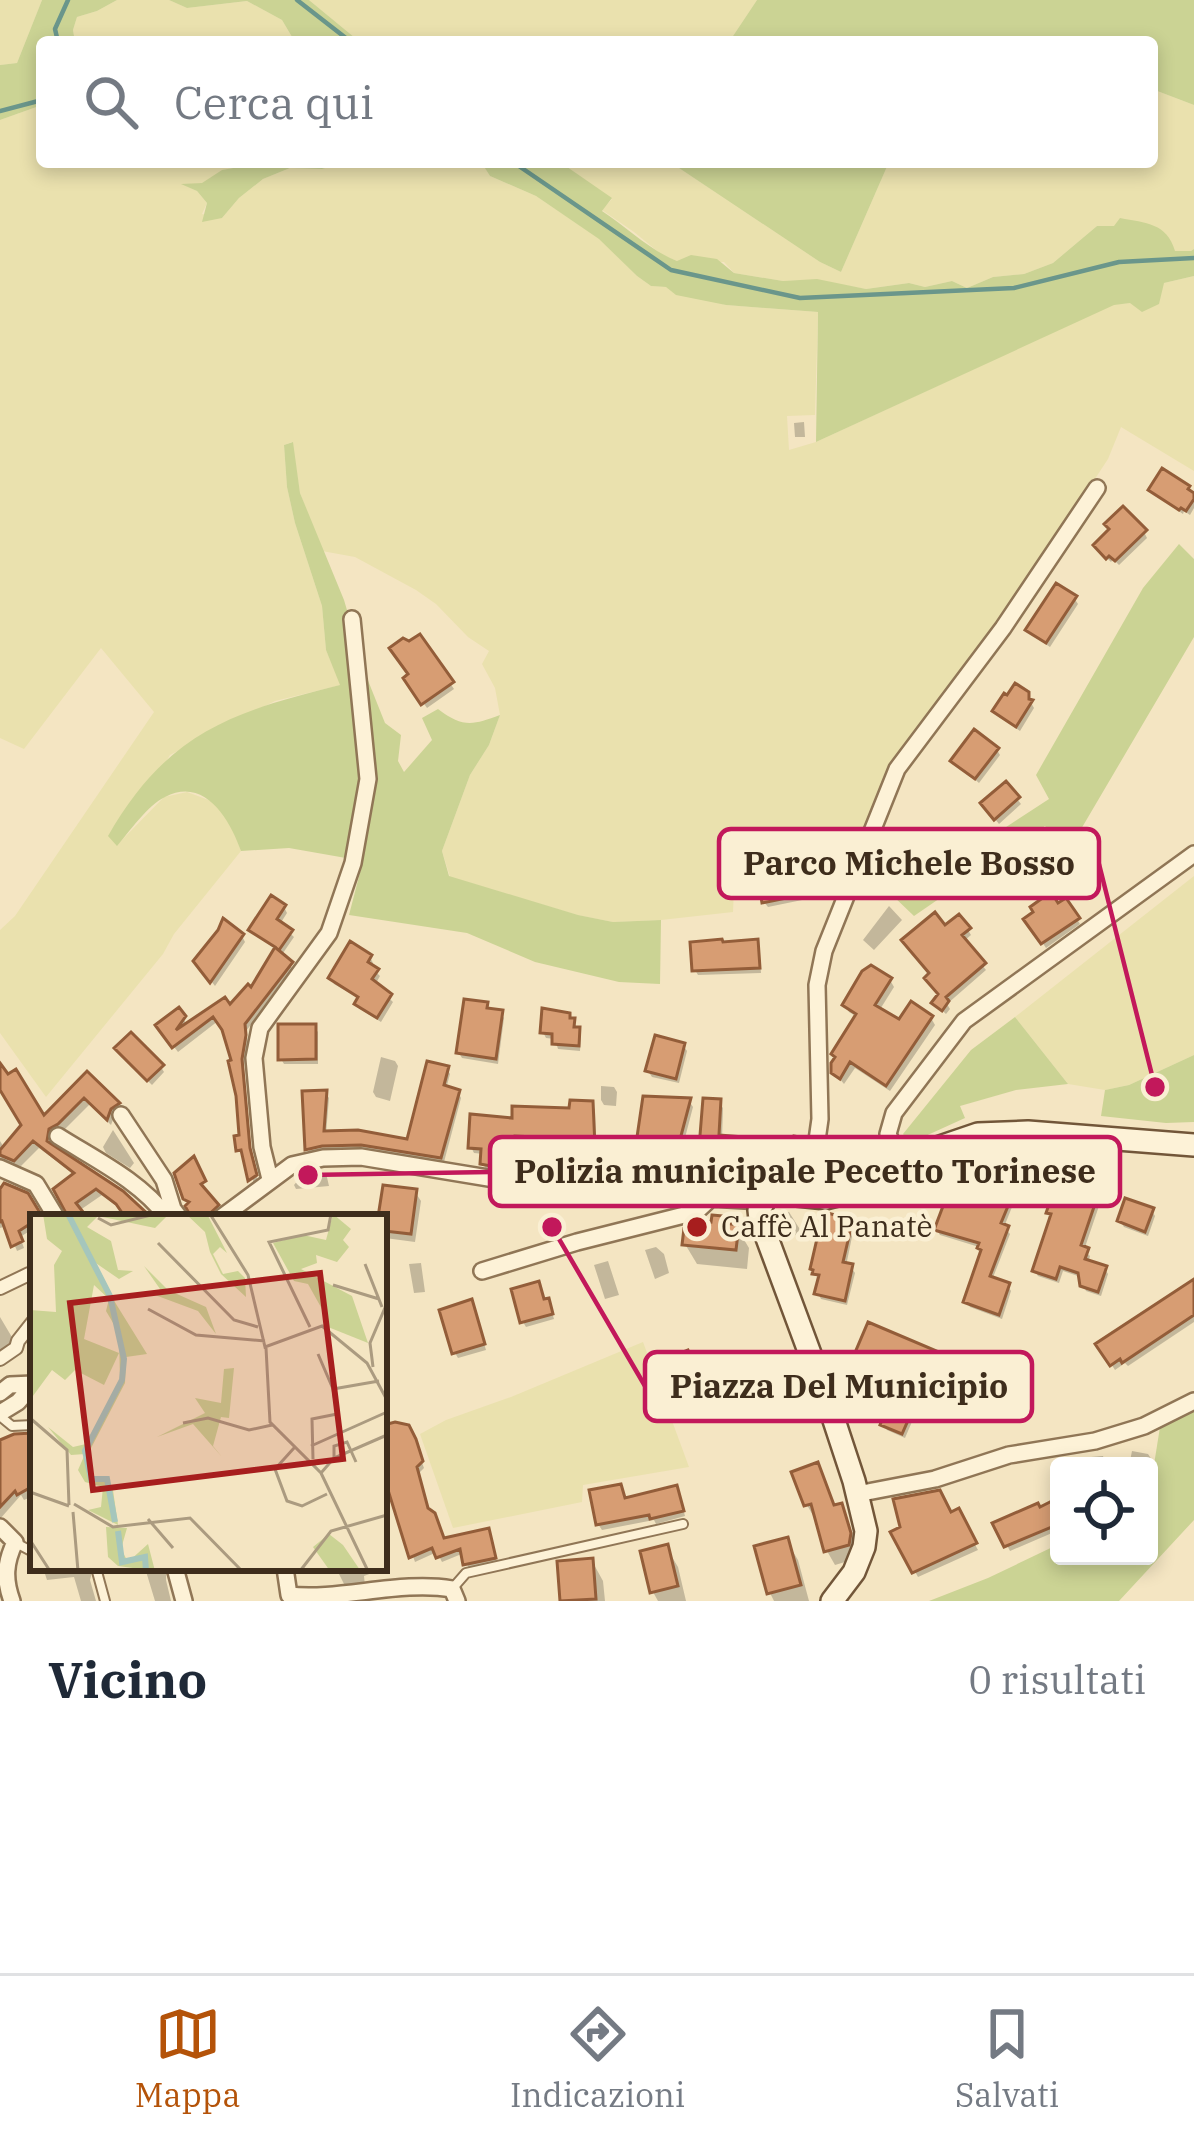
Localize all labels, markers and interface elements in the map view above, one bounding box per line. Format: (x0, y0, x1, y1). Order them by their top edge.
search box (36, 36, 1158, 168)
icon: search (78, 69, 144, 135)
text: Cerca qui (174, 73, 374, 131)
callout: Parco Michele Bosso (719, 829, 1099, 898)
text: Parco Michele Bosso (743, 841, 1075, 884)
callout: Polizia municipale Pecetto Torinese (490, 1137, 1120, 1206)
text: Polizia municipale Pecetto Torinese (514, 1149, 1096, 1192)
place label: Caffè Al Panatè (721, 1206, 933, 1245)
inset map (30, 1214, 387, 1571)
marker: Caffè Al Panatè (684, 1214, 710, 1240)
callout: Piazza Del Municipio (645, 1352, 1032, 1421)
text: Piazza Del Municipio (670, 1364, 1008, 1407)
map controls (1050, 1457, 1158, 1565)
button: locate (1050, 1457, 1158, 1565)
text: Vicino (48, 1646, 207, 1712)
text: 0 risultati (968, 1654, 1146, 1705)
tab: Mappa (135, 2001, 240, 2116)
tab: Indicazioni (510, 2001, 685, 2116)
tab: Salvati (955, 2001, 1059, 2116)

